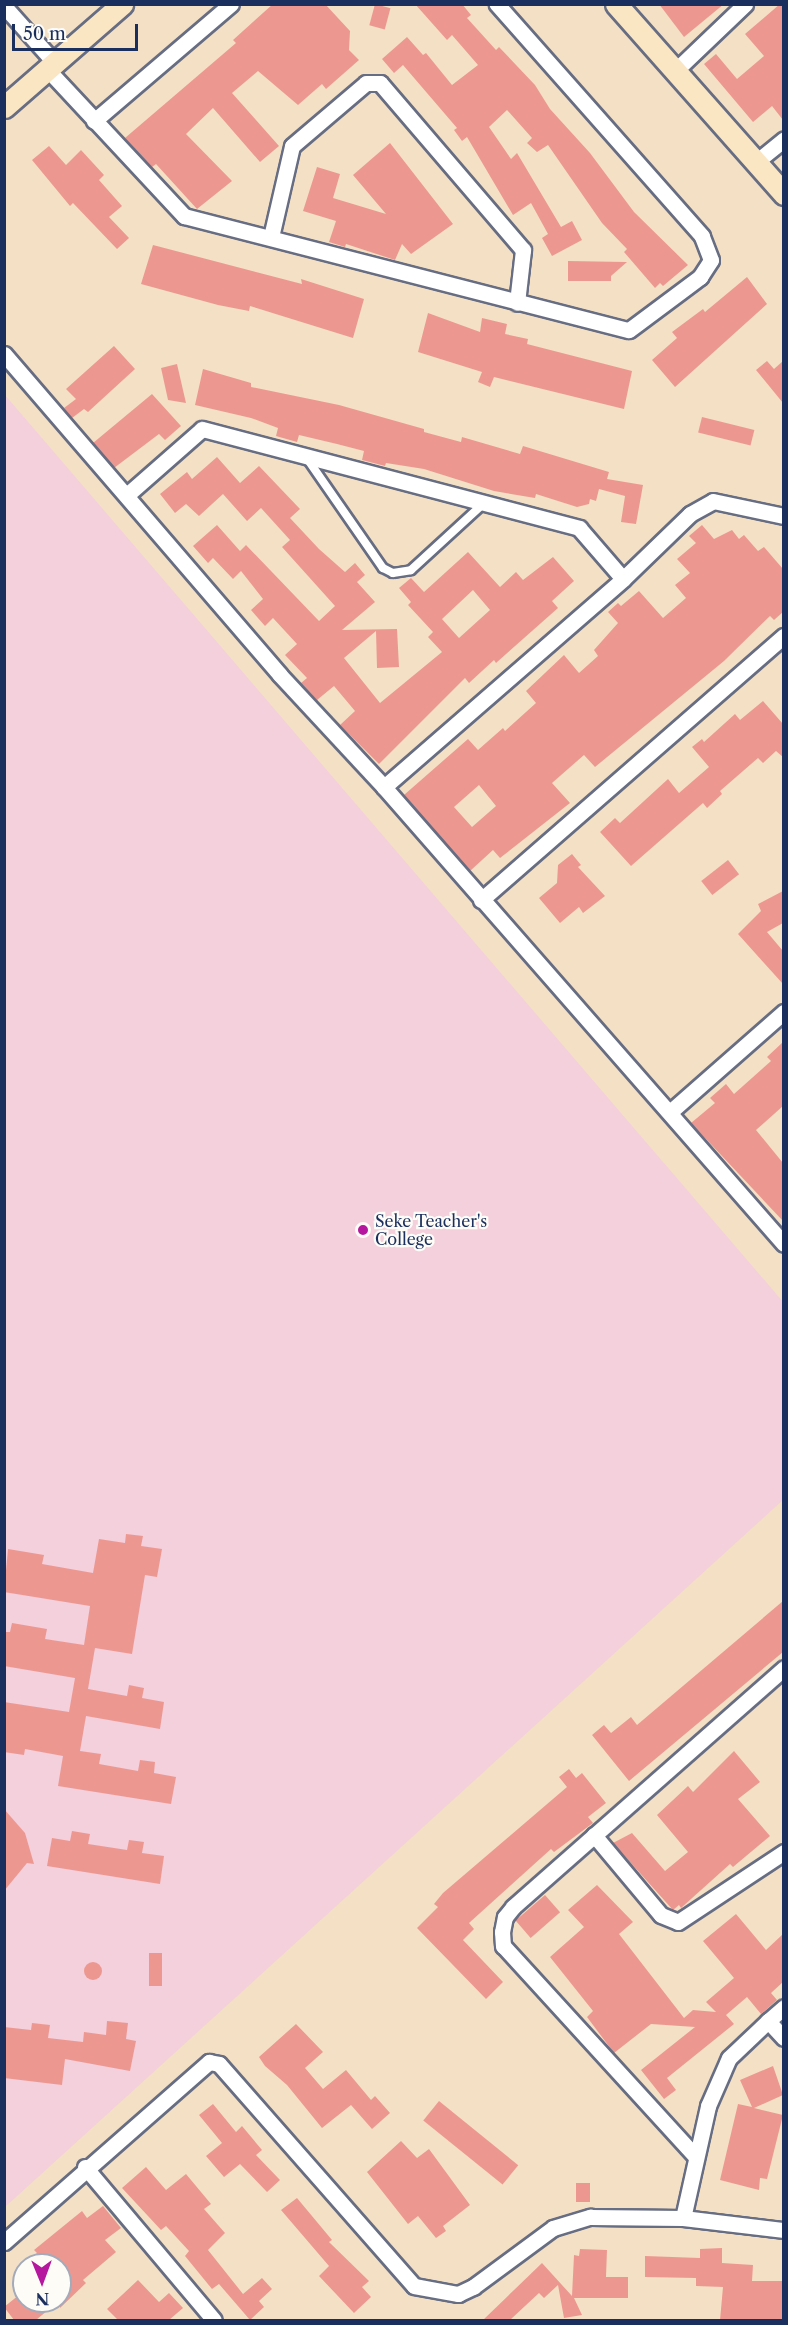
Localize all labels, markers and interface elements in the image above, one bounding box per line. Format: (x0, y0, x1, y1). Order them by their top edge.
scale bar (15, 12, 141, 50)
text: 50 m (23, 23, 66, 45)
place label: Seke Teacher's College (375, 1211, 488, 1249)
marker: Seke Teacher's College (356, 1223, 370, 1237)
north arrow (12, 2253, 72, 2313)
text: N (35, 2289, 49, 2309)

